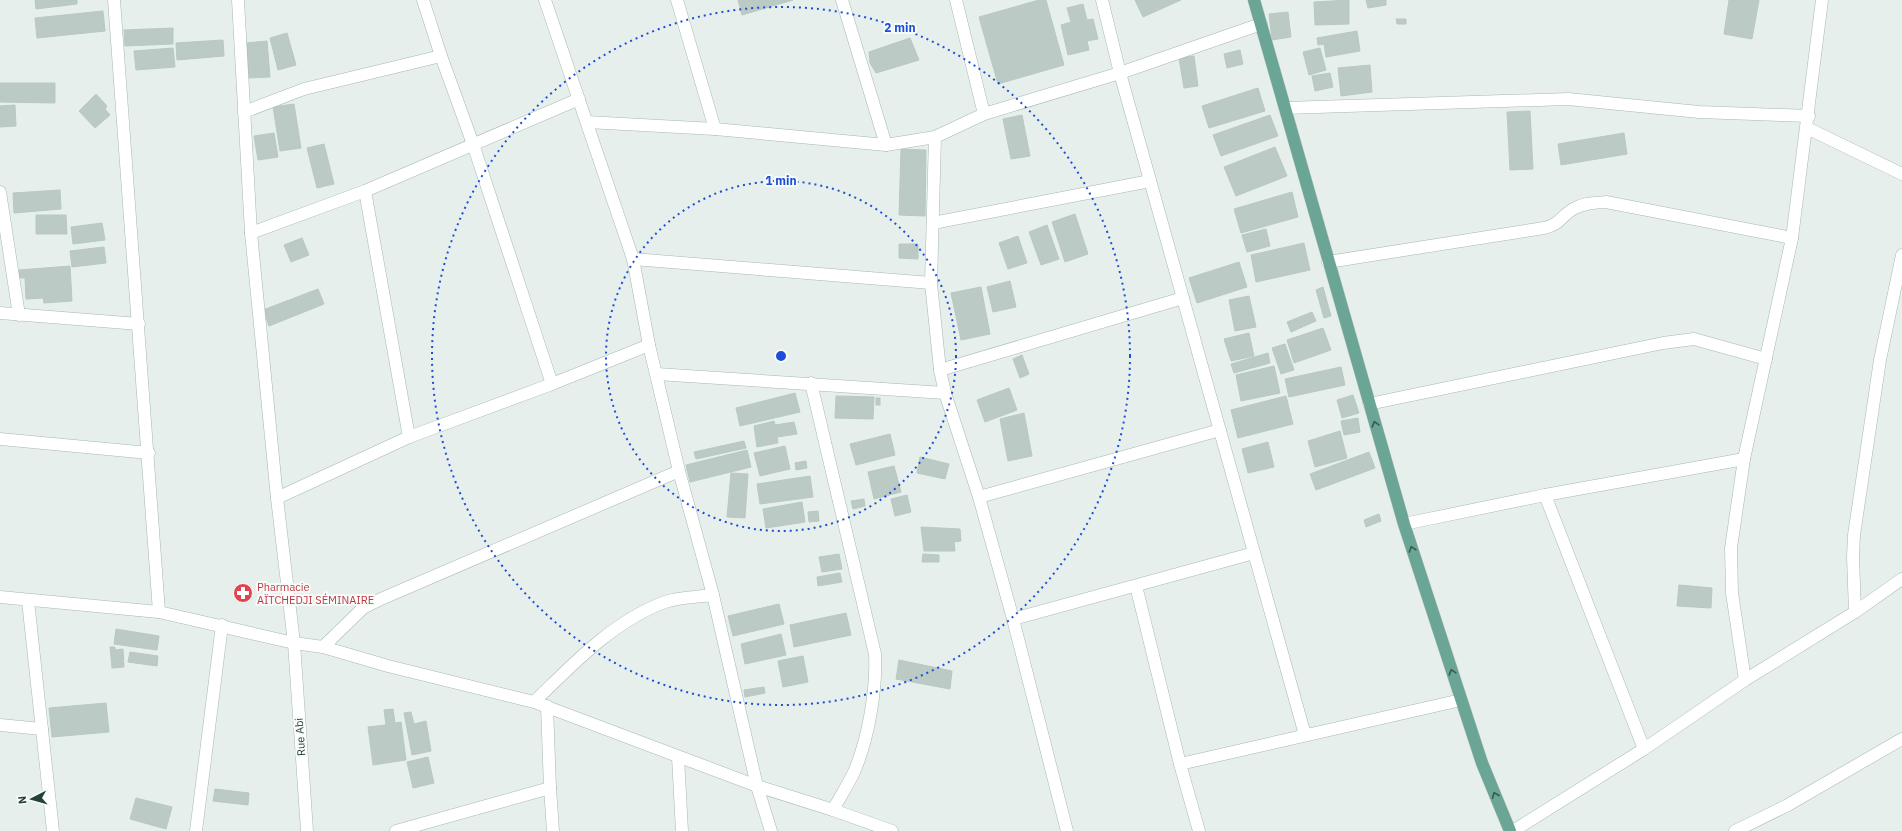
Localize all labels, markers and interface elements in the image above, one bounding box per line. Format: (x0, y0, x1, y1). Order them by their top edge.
text: 2 min (884, 20, 916, 35)
text: 1 min (765, 173, 797, 188)
centre of rings (774, 349, 788, 363)
one-way arrow (1371, 421, 1380, 428)
one-way arrow (1408, 545, 1417, 552)
place label: Pharmacie AÏTCHEDJI SÉMINAIRE (257, 580, 374, 607)
pharmacy icon: Pharmacie AÏTCHEDJI SÉMINAIRE (232, 582, 254, 604)
one-way arrow (1449, 669, 1457, 676)
street label: Rue Abi (292, 718, 308, 756)
north arrow (12, 779, 52, 819)
one-way arrow (1492, 791, 1500, 798)
text: N (15, 795, 29, 805)

